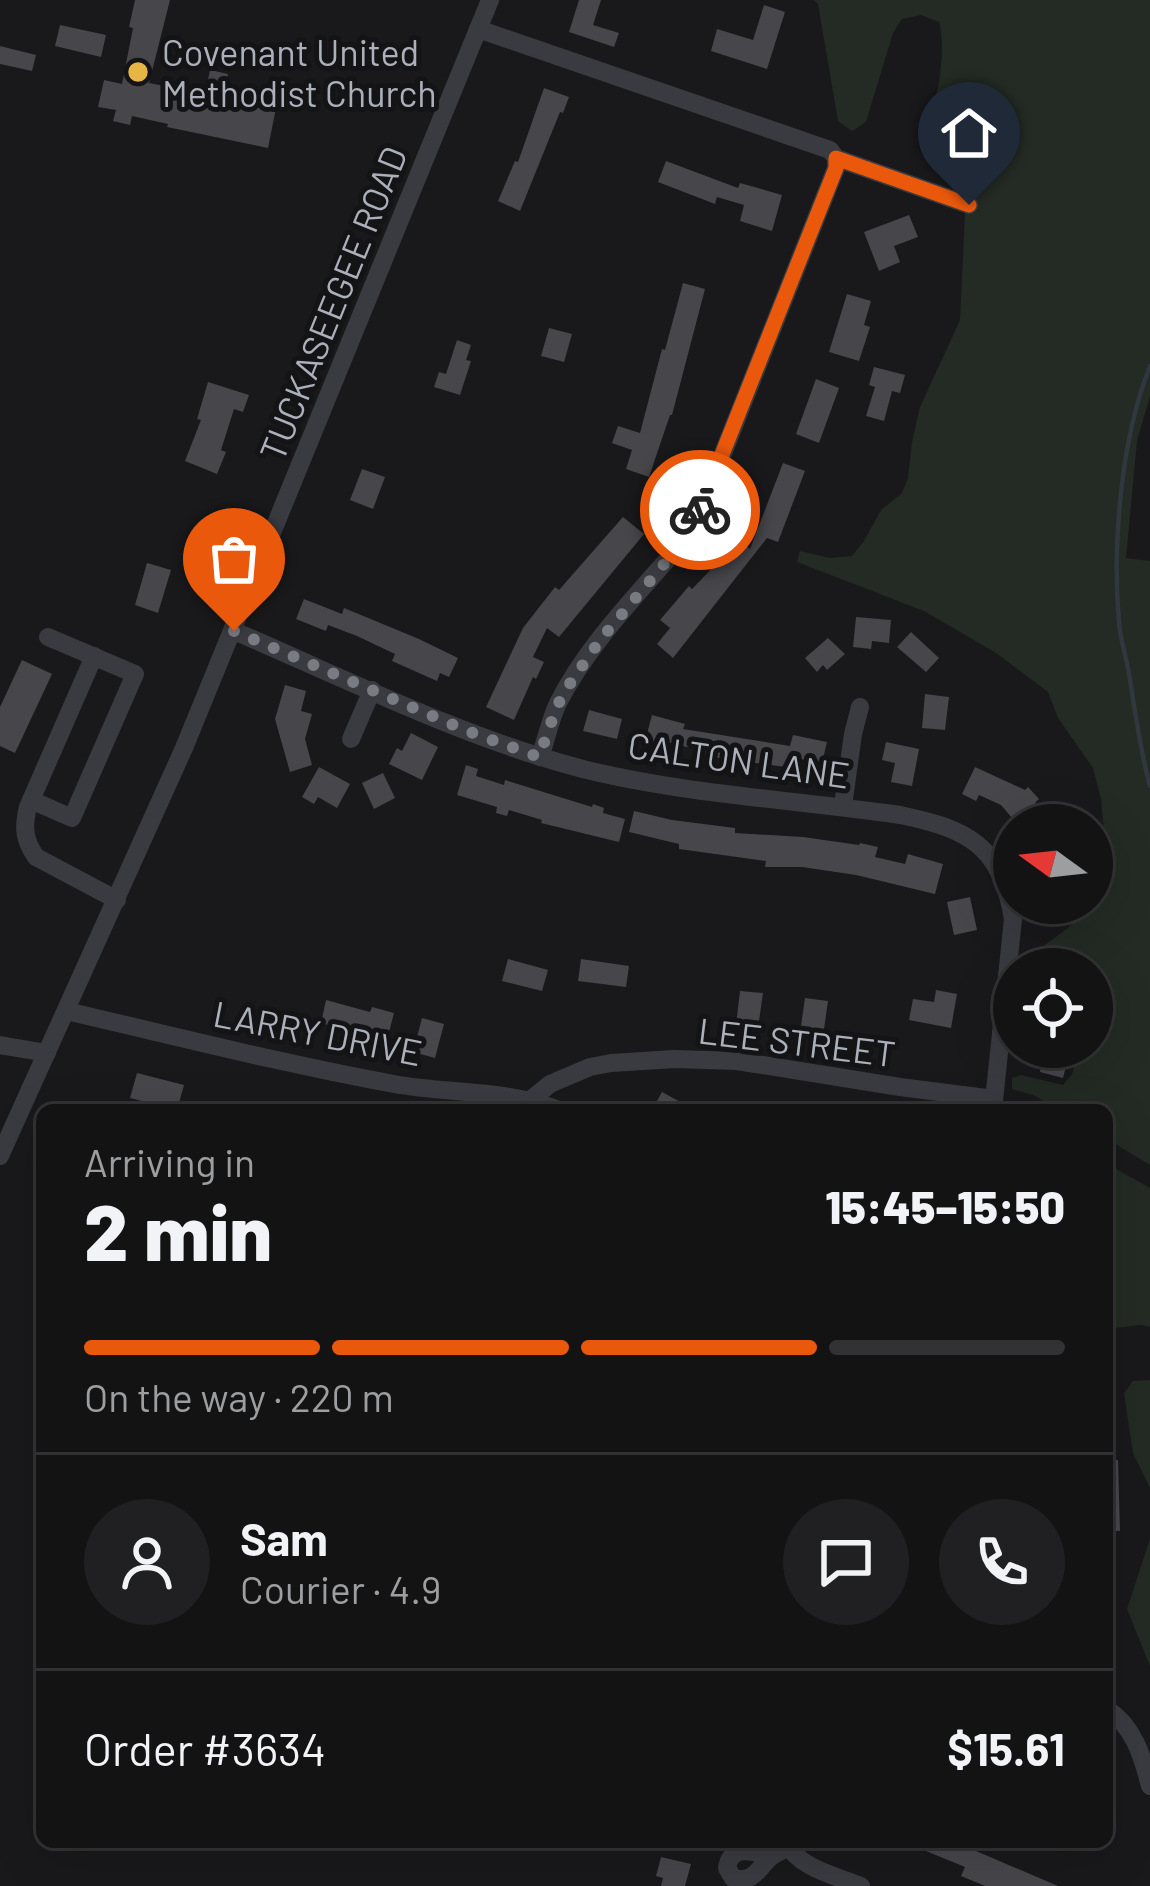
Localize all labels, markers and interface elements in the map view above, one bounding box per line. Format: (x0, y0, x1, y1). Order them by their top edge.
place label: Covenant United Methodist Church (162, 30, 437, 114)
marker: Covenant United Methodist Church (125, 59, 151, 85)
pin (918, 82, 1020, 205)
icon: home (936, 100, 1002, 166)
street label: TUCKASEEGEE ROAD (249, 140, 415, 466)
courier (640, 450, 760, 570)
icon: bike (667, 477, 733, 543)
pin (183, 508, 285, 631)
icon: bag (201, 526, 267, 592)
street label: CALTON LANE (626, 722, 852, 796)
north arrow (993, 804, 1113, 924)
map controls (993, 804, 1113, 1068)
button: locate (993, 948, 1113, 1068)
street label: LARRY DRIVE (210, 991, 426, 1073)
street label: LEE STREET (696, 1008, 898, 1074)
text: Arriving in (84, 1138, 255, 1185)
text: 15:45–15:50 (825, 1179, 1065, 1233)
text: 2 min (84, 1183, 272, 1277)
text: On the way · 220 m (84, 1373, 394, 1420)
button: person (84, 1499, 210, 1625)
button: chat (783, 1499, 909, 1625)
button: phone (939, 1499, 1065, 1625)
text: Sam (240, 1511, 328, 1565)
text: Courier · 4.9 (240, 1565, 441, 1612)
text: Order #3634 (84, 1721, 326, 1775)
text: $15.61 (947, 1721, 1065, 1775)

